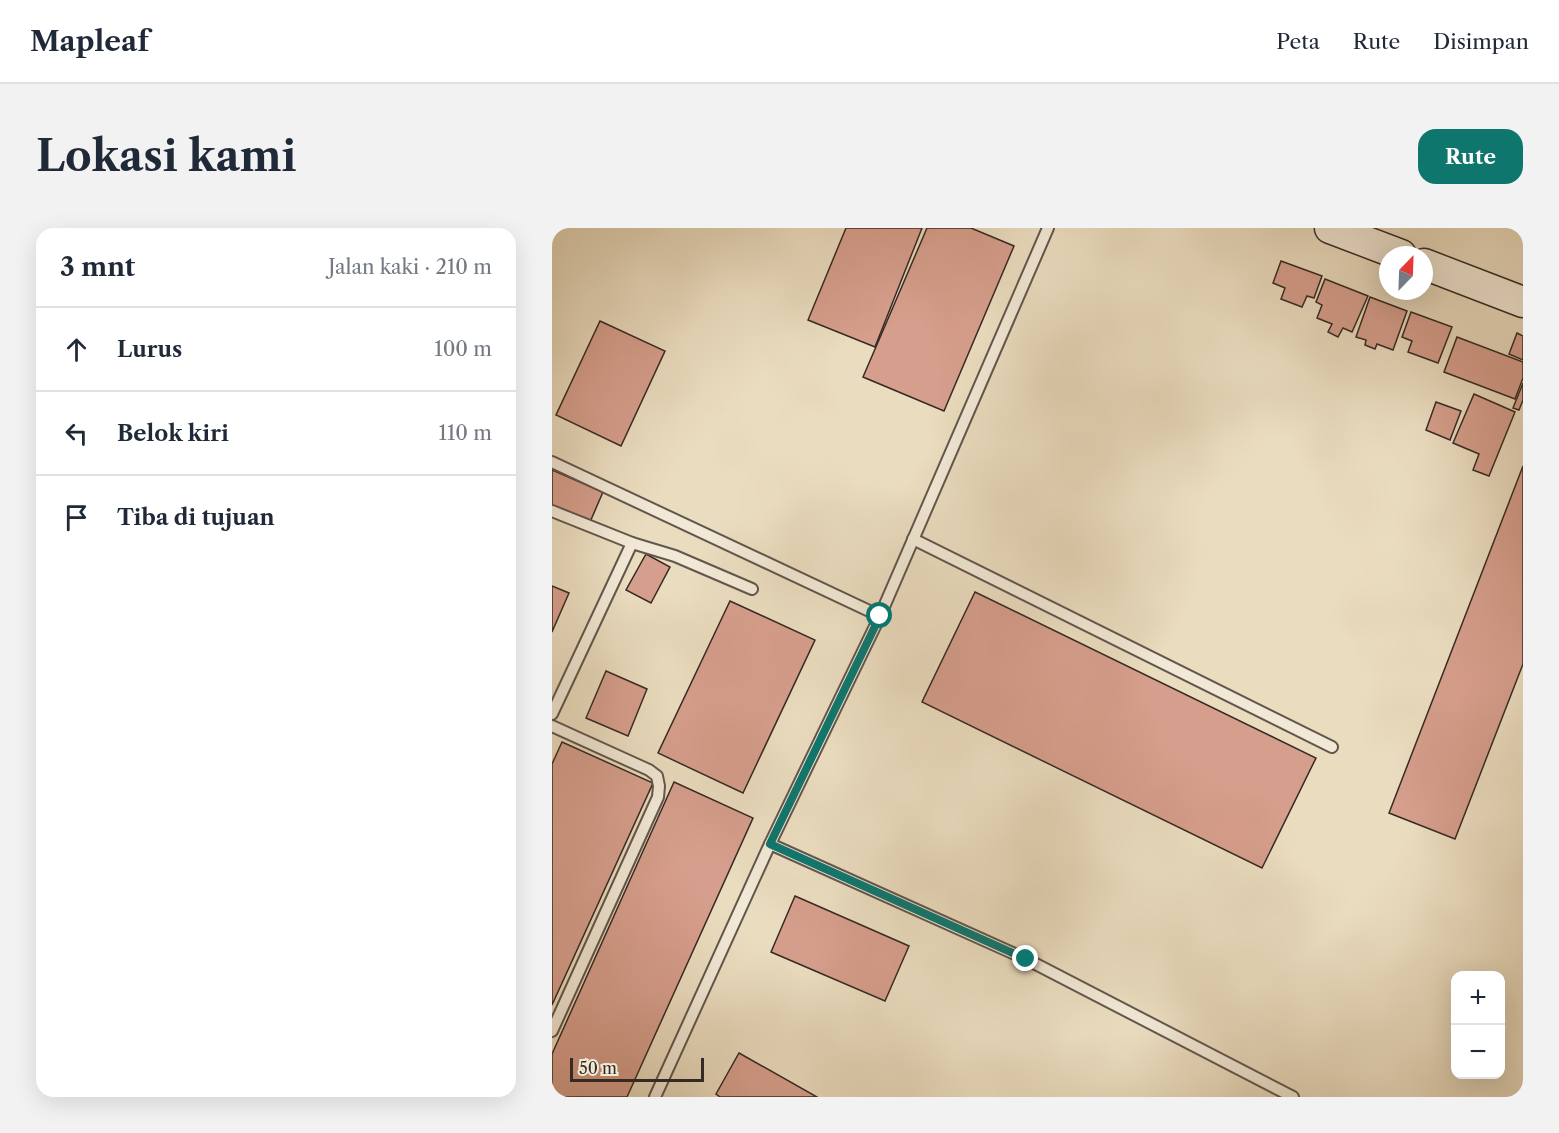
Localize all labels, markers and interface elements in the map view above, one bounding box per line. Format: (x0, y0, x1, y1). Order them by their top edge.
text: Mapleaf (30, 24, 149, 58)
text: Peta (1276, 29, 1320, 54)
text: Rute (1353, 29, 1400, 54)
text: Disimpan (1433, 29, 1529, 54)
button: Rute (1418, 129, 1523, 184)
text: Lokasi kami (36, 130, 297, 182)
north arrow (1379, 246, 1433, 300)
text: 3 mnt (60, 251, 135, 283)
text: Jalan kaki · 210 m (328, 255, 492, 279)
icon: ahead (60, 333, 93, 366)
text: Lurus (117, 336, 182, 363)
text: 100 m (434, 337, 492, 361)
icon: left (60, 417, 93, 450)
text: Belok kiri (117, 420, 229, 447)
text: 110 m (439, 421, 492, 445)
icon: arrive (60, 501, 93, 534)
text: Tiba di tujuan (117, 504, 275, 531)
route start (866, 602, 892, 628)
route end (1012, 945, 1038, 971)
map controls (1451, 971, 1505, 1079)
button: + (1451, 971, 1505, 1025)
button: − (1451, 1025, 1505, 1079)
scale bar (570, 1055, 704, 1082)
text: 50 m (579, 1058, 617, 1078)

